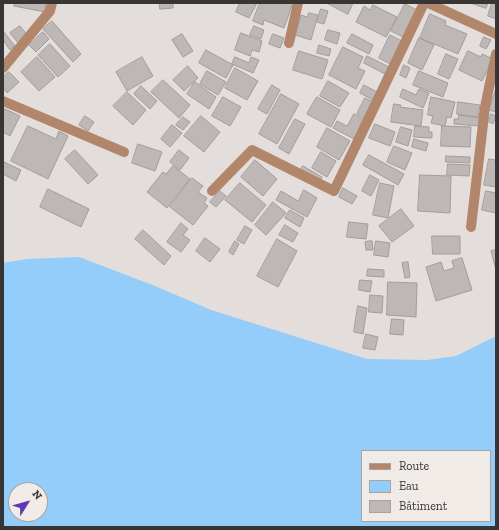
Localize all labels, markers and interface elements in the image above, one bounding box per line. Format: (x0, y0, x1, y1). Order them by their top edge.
legend (361, 450, 491, 522)
text: Route (399, 459, 429, 473)
text: Eau (399, 479, 419, 493)
north arrow (8, 482, 48, 522)
text: N (29, 488, 45, 502)
text: Bâtiment (399, 499, 447, 513)

